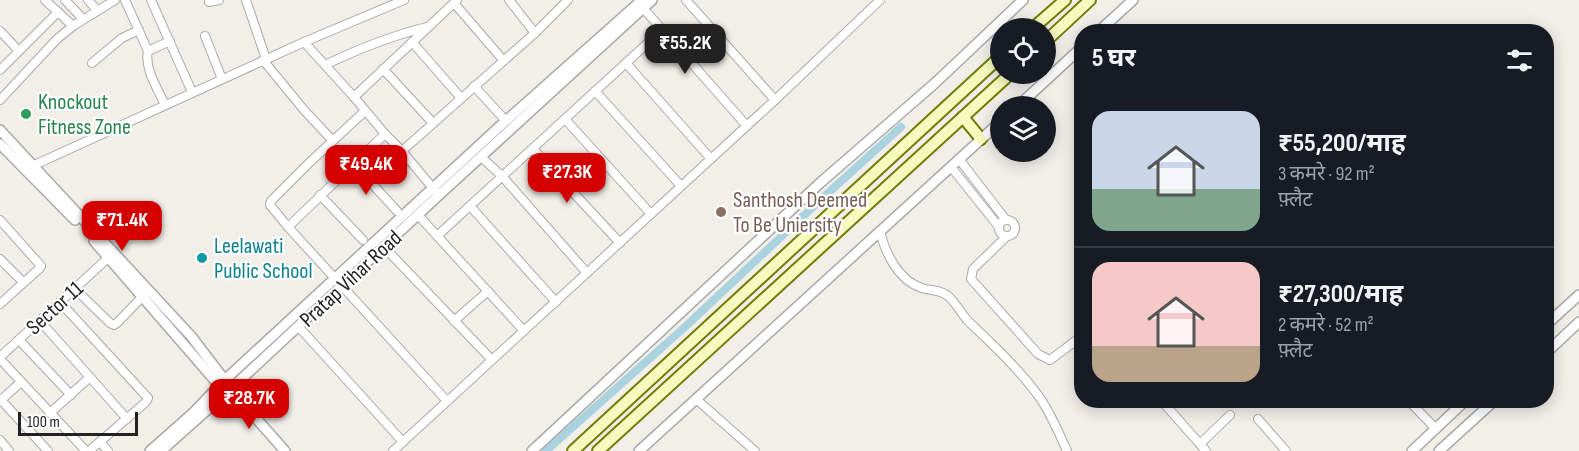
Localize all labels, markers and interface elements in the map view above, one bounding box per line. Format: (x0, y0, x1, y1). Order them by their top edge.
map controls (990, 18, 1056, 162)
button: locate (990, 18, 1056, 84)
pin: ₹55.2K (636, 24, 734, 75)
text: ₹55.2K (659, 31, 711, 55)
text: 5 घर (1092, 43, 1136, 74)
icon: filters (1503, 44, 1536, 77)
place label: Knockout Fitness Zone (38, 89, 131, 141)
button: layers (990, 96, 1056, 162)
marker: Knockout Fitness Zone (19, 107, 33, 121)
text: ₹55,200/माह (1278, 128, 1406, 159)
icon: home (1140, 135, 1212, 207)
pin: ₹49.4K (317, 145, 415, 196)
text: ₹49.4K (339, 152, 393, 176)
pin: ₹27.3K (518, 153, 616, 204)
text: ₹27.3K (542, 160, 592, 184)
text: 3 कमरे · 92 m² (1278, 162, 1375, 186)
place label: Santhosh Deemed To Be Uniersity (733, 187, 867, 239)
text: फ़्लैट (1278, 188, 1313, 212)
pin: ₹71.4K (73, 201, 171, 252)
marker: Santhosh Deemed To Be Uniersity (714, 205, 728, 219)
text: ₹71.4K (96, 208, 148, 232)
street label: Pratap Vihar Road (294, 225, 408, 333)
place label: Leelawati Public School (214, 233, 313, 285)
marker: Leelawati Public School (195, 251, 209, 265)
street label: Sector 11 (21, 275, 89, 341)
text: ₹27,300/माह (1278, 279, 1403, 310)
icon: home (1140, 286, 1212, 358)
text: 2 कमरे · 52 m² (1278, 313, 1374, 337)
text: फ़्लैट (1278, 339, 1313, 363)
pin: ₹28.7K (200, 379, 298, 430)
text: ₹28.7K (223, 386, 275, 410)
scale bar (18, 409, 138, 436)
text: 100 m (27, 413, 60, 432)

